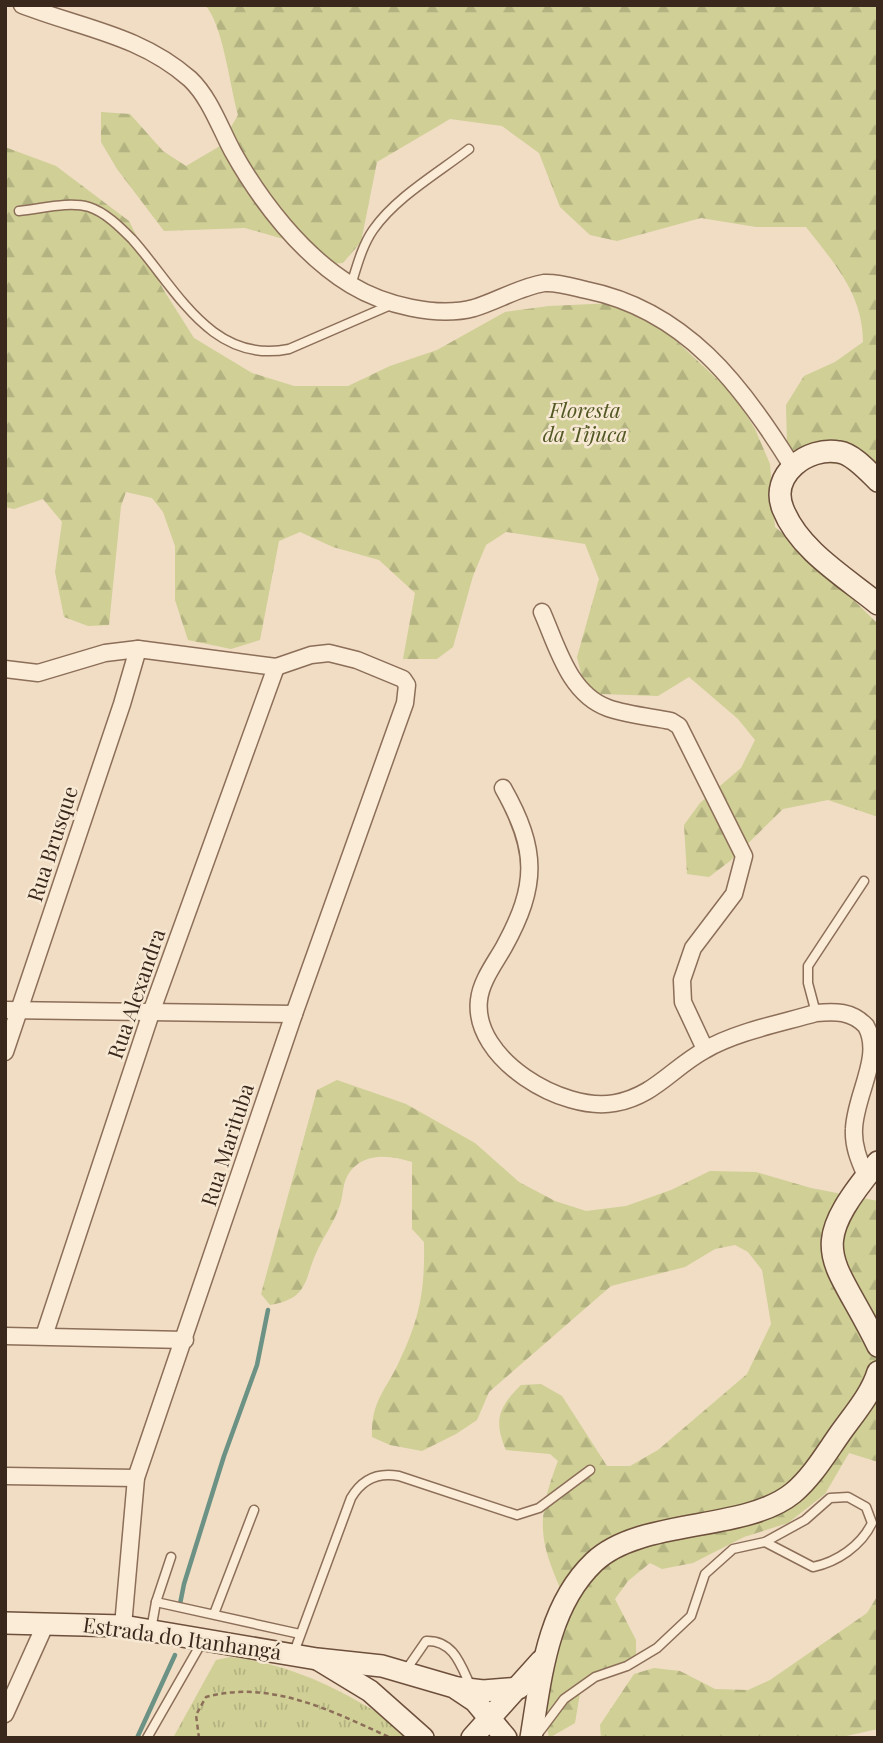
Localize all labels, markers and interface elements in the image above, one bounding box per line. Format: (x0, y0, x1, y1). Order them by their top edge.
park label: Floresta da Tijuca (543, 395, 627, 447)
street label: Rua Brusque (19, 782, 83, 905)
street label: Rua Alexandra (100, 924, 171, 1062)
street label: Rua Marituba (193, 1079, 259, 1209)
street label: Estrada do Itanhangá (81, 1609, 284, 1665)

